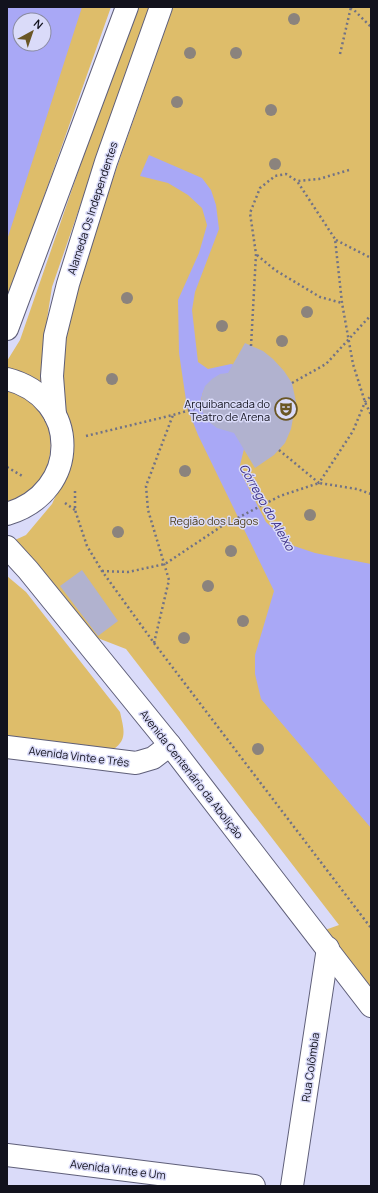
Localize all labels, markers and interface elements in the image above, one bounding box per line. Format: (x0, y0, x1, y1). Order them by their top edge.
north arrow (12, 12, 52, 52)
text: N (31, 16, 47, 32)
street label: Alameda Os Independentes (63, 139, 121, 276)
place label: Arquibancada do Teatro de Arena (184, 396, 270, 424)
theatre icon: Arquibancada do Teatro de Arena (273, 396, 299, 422)
water label: Córrego do Aleixo (235, 460, 299, 554)
park label: Região dos Lagos (170, 513, 259, 528)
street label: Avenida Centenário da Abolição (137, 706, 247, 842)
street label: Avenida Vinte e Três (28, 742, 130, 770)
street label: Rua Colômbia (298, 1031, 322, 1103)
street label: Avenida Vinte e Um (69, 1156, 167, 1182)

